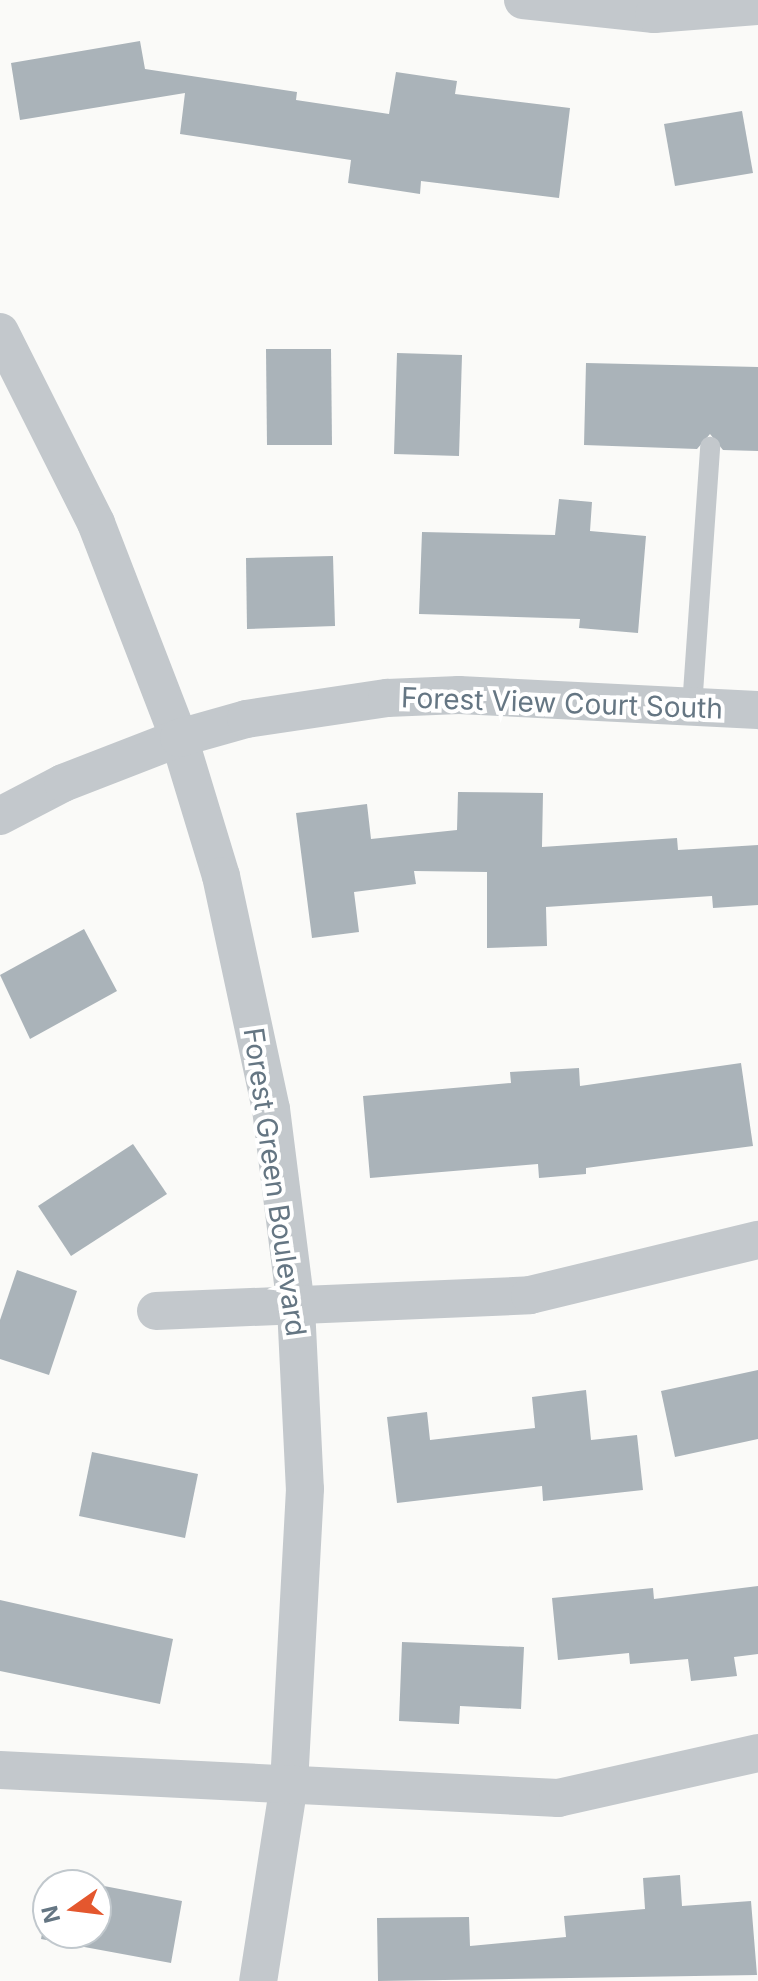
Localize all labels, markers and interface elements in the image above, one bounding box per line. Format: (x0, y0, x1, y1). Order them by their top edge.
street label: Forest View Court South (401, 681, 723, 725)
street label: Forest Green Boulevard (237, 1026, 313, 1338)
north arrow (32, 1869, 112, 1949)
text: N (36, 1903, 65, 1926)

